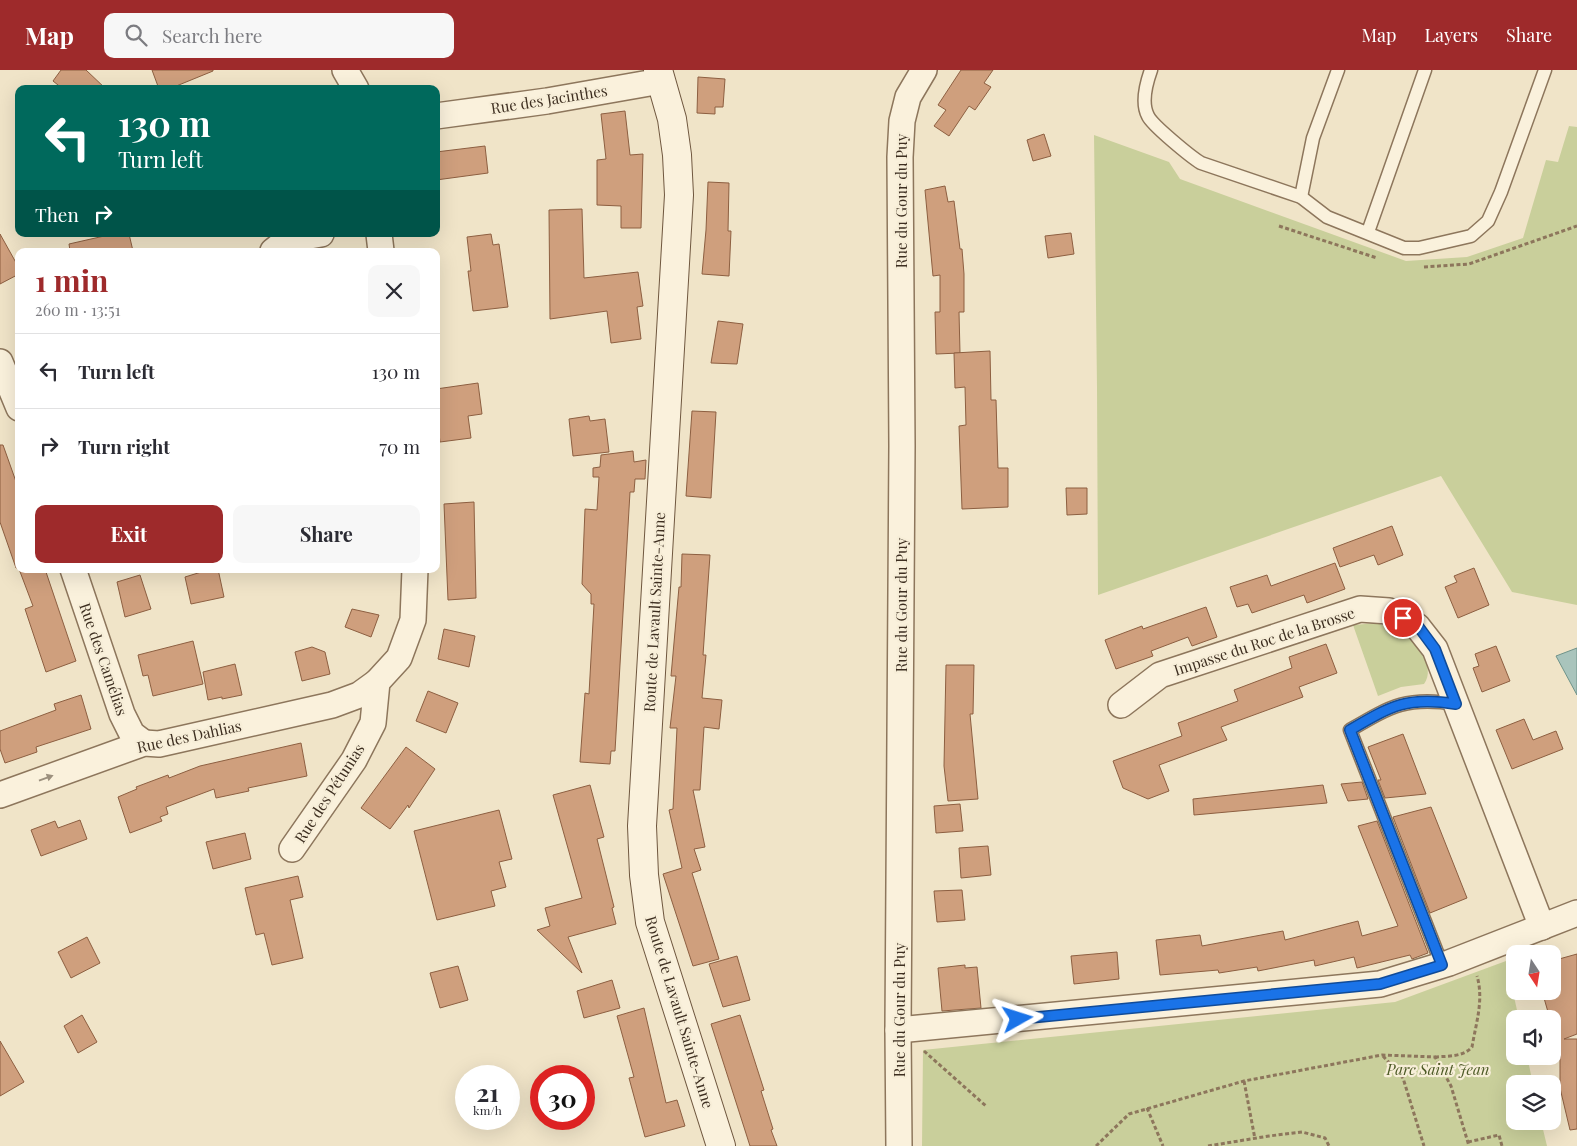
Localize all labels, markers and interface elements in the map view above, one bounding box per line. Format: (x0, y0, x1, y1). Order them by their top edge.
search box (104, 13, 454, 58)
text: Map (25, 19, 74, 51)
icon: search (122, 21, 150, 49)
text: Search here (162, 22, 262, 48)
text: Map (1361, 23, 1396, 47)
text: Layers (1424, 23, 1478, 47)
text: Share (1506, 23, 1552, 47)
street label: Rue des Jacinthes (489, 80, 609, 118)
text: 130 m (118, 99, 211, 146)
icon: left (35, 105, 100, 170)
street label: Rue du Gour du Puy (891, 133, 911, 268)
text: Turn left (118, 144, 203, 174)
icon: right (89, 200, 117, 228)
text: Then (35, 201, 79, 227)
text: 1 min (35, 260, 109, 300)
button: close (368, 265, 420, 317)
text: 260 m · 13:51 (35, 299, 121, 320)
icon: left (35, 357, 63, 385)
text: Turn left (78, 358, 155, 384)
text: 130 m (372, 358, 420, 384)
icon: right (35, 432, 63, 460)
text: Turn right (78, 433, 170, 459)
text: 70 m (379, 433, 420, 459)
button: Exit (35, 505, 223, 563)
button: Share (233, 505, 420, 563)
street label: Route de Lavault Sainte-Anne (639, 511, 669, 713)
street label: Rue du Gour du Puy (891, 537, 911, 672)
pin (1382, 597, 1424, 639)
street label: Rue des Camélias (75, 600, 133, 718)
street label: Impasse du Roc de la Brosse (1171, 602, 1357, 680)
icon: arrive (1389, 604, 1417, 632)
street label: Rue des Dahlias (135, 715, 243, 757)
street label: Rue des Pétunias (289, 740, 369, 846)
one-way arrow (39, 774, 54, 782)
street label: Route de Lavault Sainte-Anne (641, 913, 719, 1111)
street label: Rue du Gour du Puy (889, 942, 909, 1077)
north arrow (1506, 945, 1561, 1000)
map controls (1506, 945, 1561, 1130)
position arrow (991, 992, 1043, 1044)
button: sound (1506, 1010, 1561, 1065)
park label: Parc Saint Jean (1386, 1059, 1489, 1079)
speed limit sign: 30 (530, 1065, 595, 1130)
text: 21 (476, 1075, 499, 1108)
button: layers (1506, 1075, 1561, 1130)
text: km/h (473, 1102, 502, 1118)

